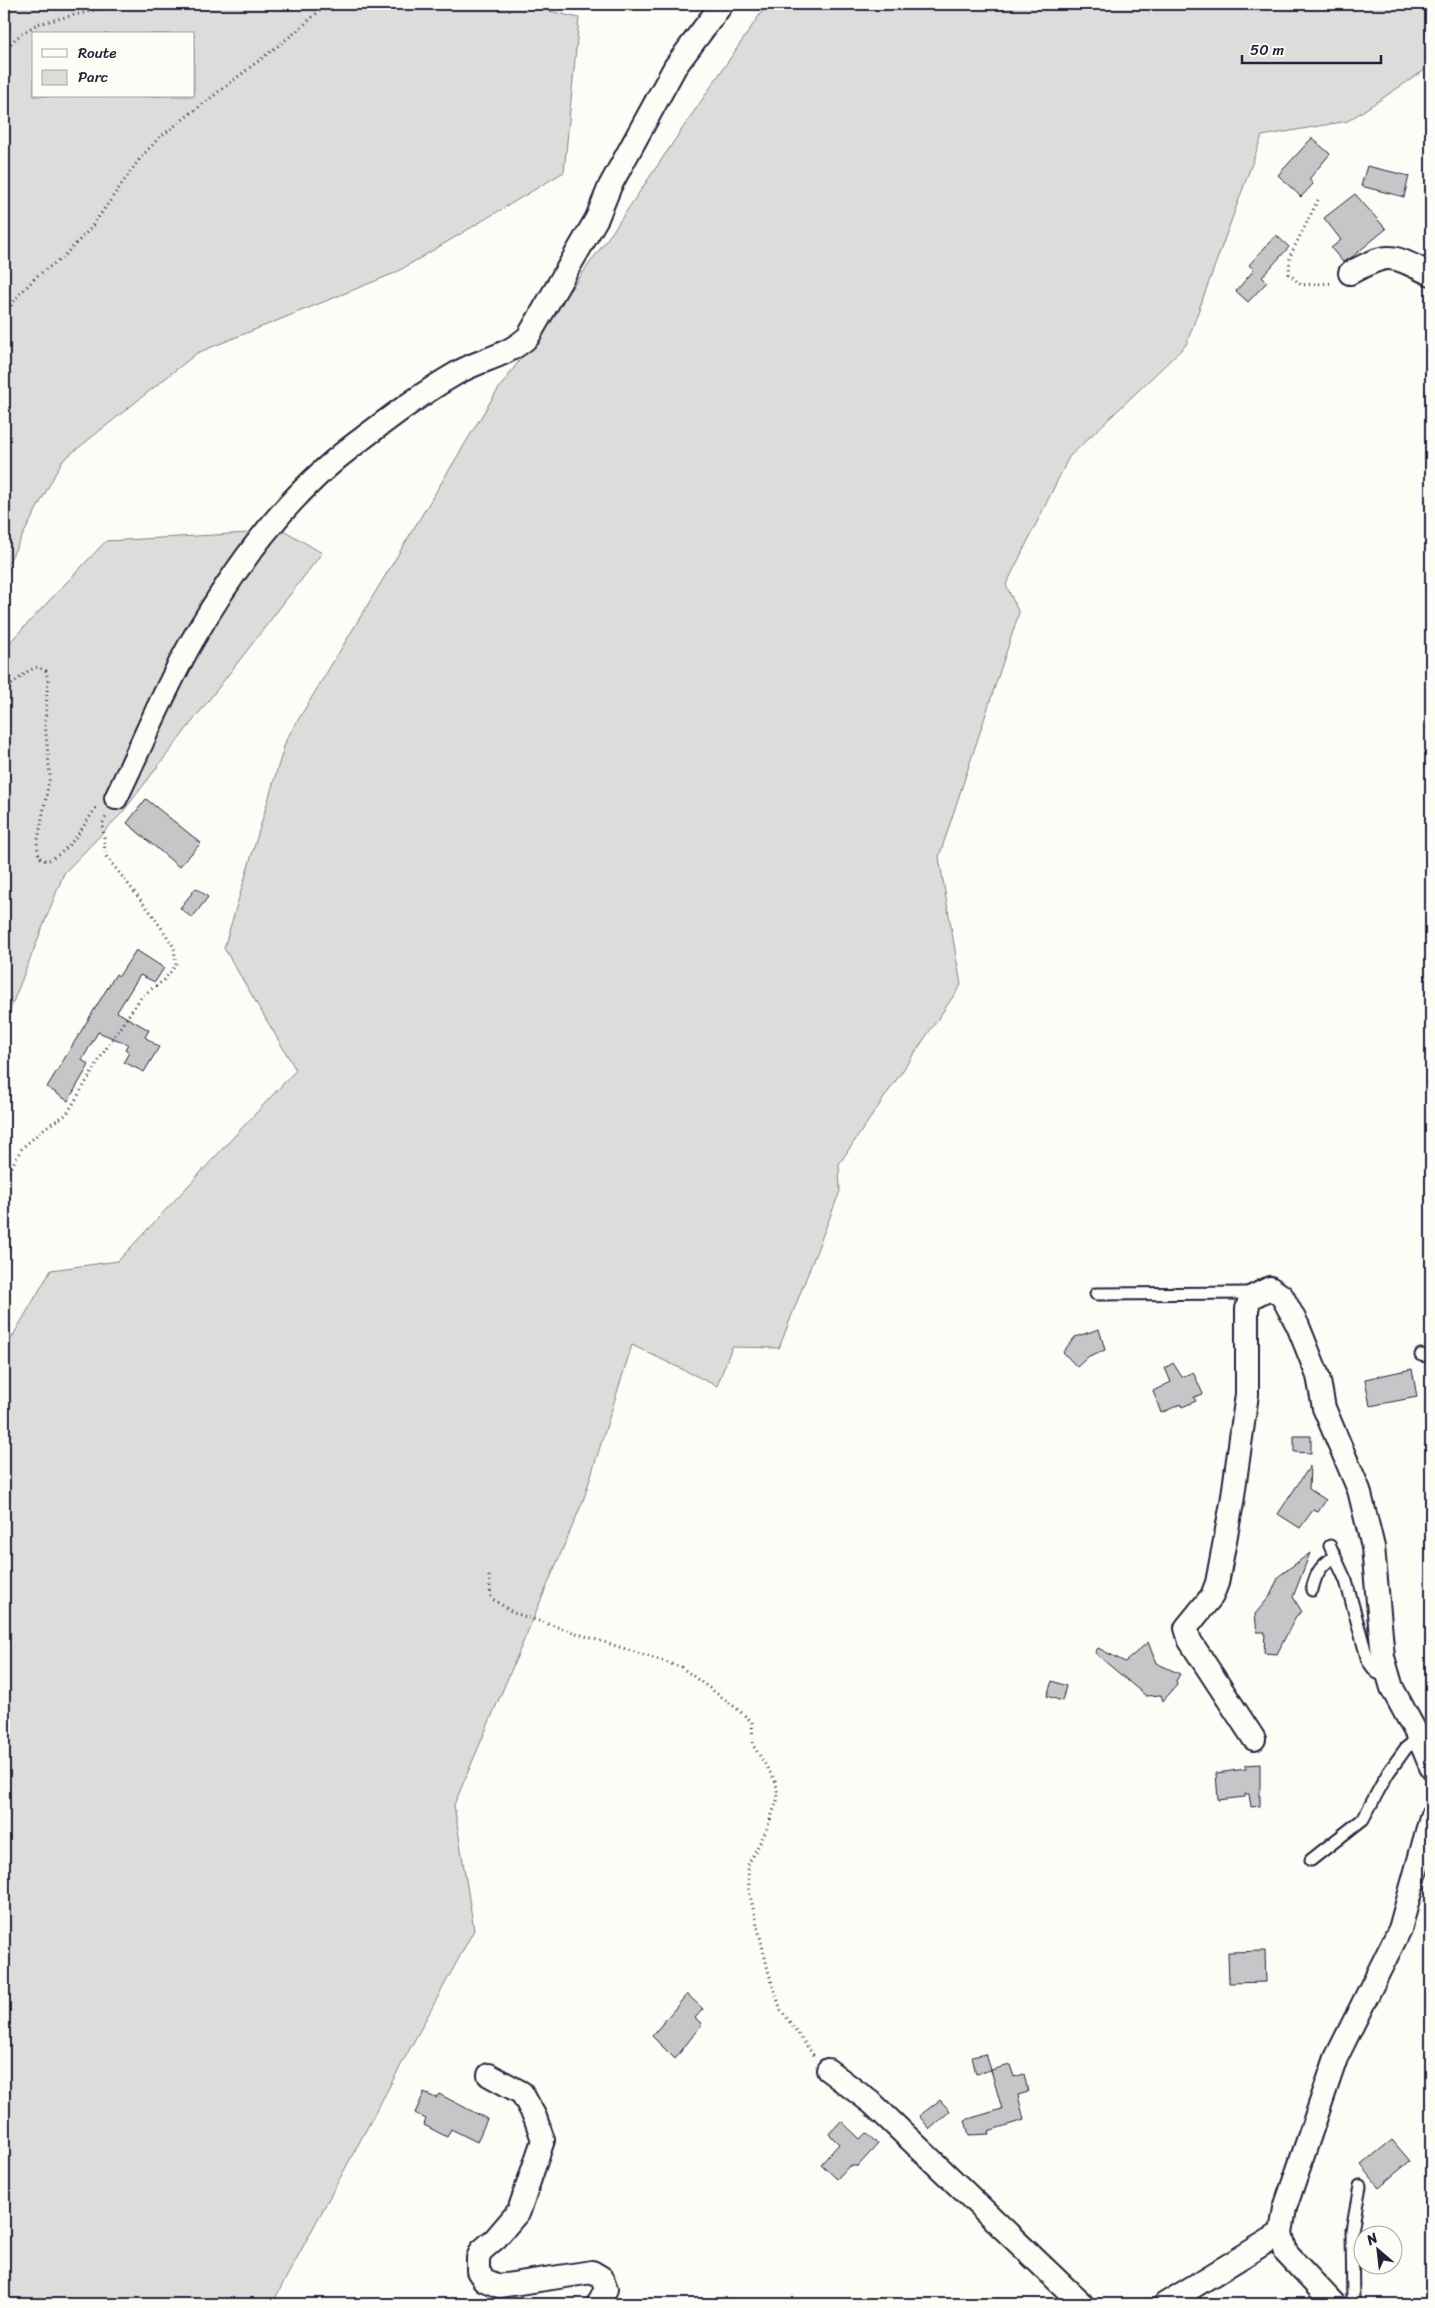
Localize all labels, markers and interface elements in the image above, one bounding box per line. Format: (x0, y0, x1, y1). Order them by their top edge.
legend (32, 32, 195, 98)
scale bar (1242, 32, 1381, 64)
text: 50 m (1250, 37, 1285, 63)
text: Route (78, 40, 117, 66)
text: Parc (78, 64, 108, 90)
north arrow (1352, 2226, 1402, 2276)
text: N (1361, 2226, 1383, 2253)

